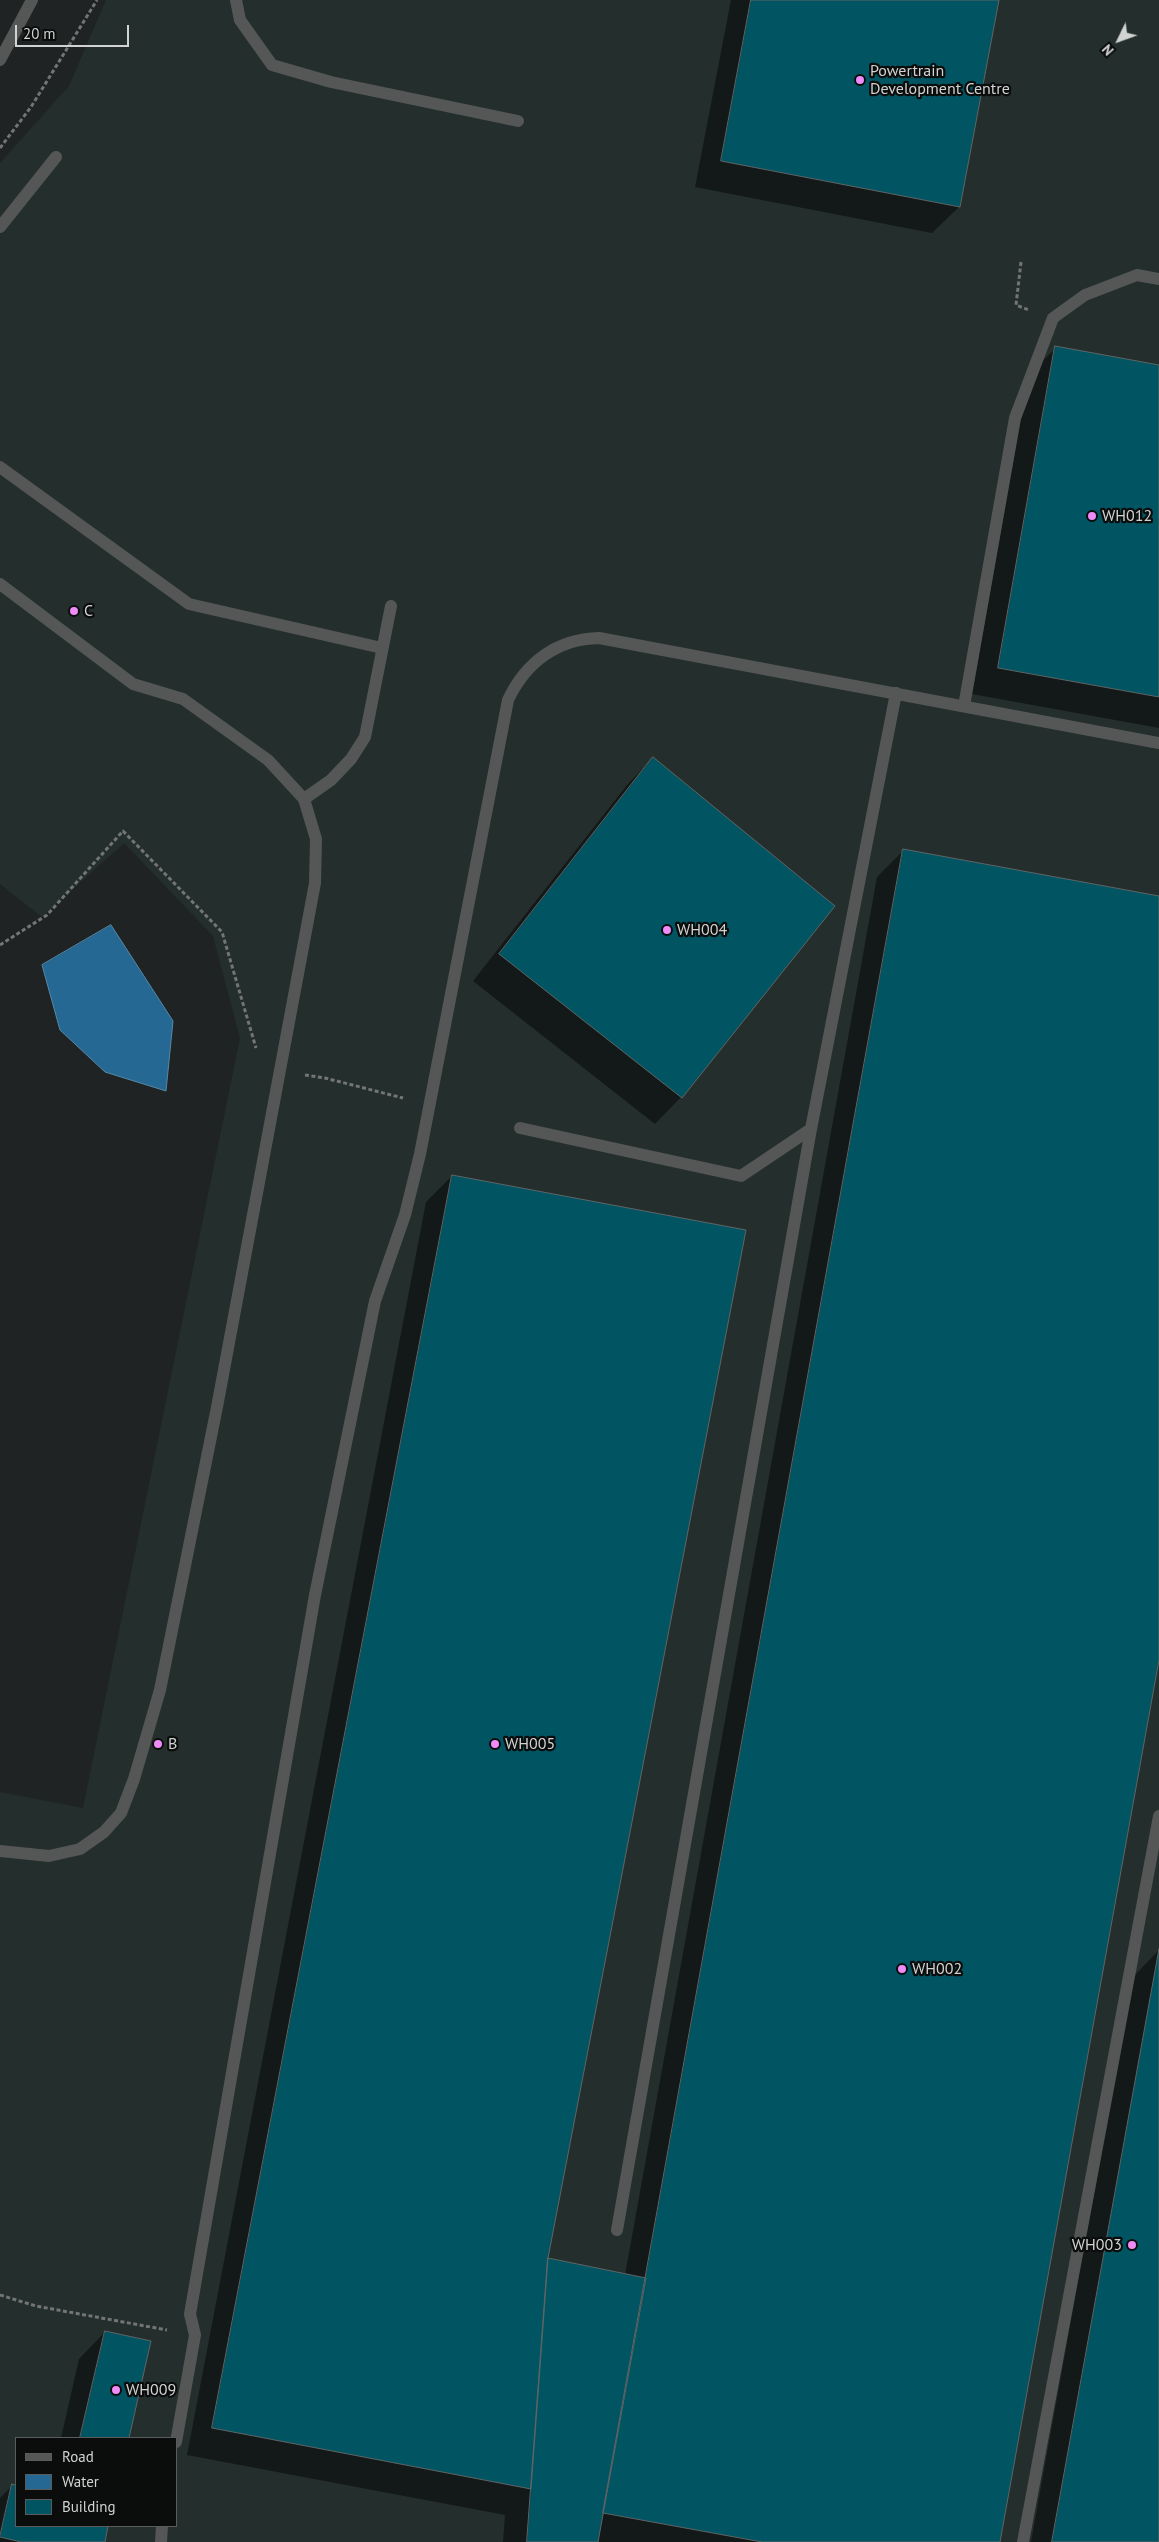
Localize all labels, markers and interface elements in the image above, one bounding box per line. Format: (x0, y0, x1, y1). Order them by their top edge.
scale bar (18, 15, 131, 47)
north arrow (1094, 15, 1144, 65)
text: 20 m (23, 24, 56, 43)
text: N (1098, 41, 1118, 59)
place label: Powertrain Development Centre (870, 61, 1010, 99)
marker: Powertrain Development Centre (854, 74, 866, 86)
place label: WH012 (1102, 506, 1152, 526)
marker: WH012 (1086, 510, 1098, 522)
place label: C (84, 601, 93, 621)
marker: C (68, 605, 80, 617)
place label: WH004 (677, 920, 727, 940)
marker: WH004 (661, 924, 673, 936)
place label: B (168, 1734, 177, 1754)
place label: WH005 (505, 1734, 555, 1754)
marker: B (152, 1738, 164, 1750)
marker: WH005 (489, 1738, 501, 1750)
place label: WH002 (912, 1959, 962, 1979)
marker: WH002 (896, 1963, 908, 1975)
place label: WH003 (1072, 2235, 1122, 2255)
marker: WH003 (1126, 2239, 1138, 2251)
place label: WH009 (126, 2380, 176, 2400)
marker: WH009 (110, 2384, 122, 2396)
legend (15, 2437, 178, 2527)
text: Road (62, 2447, 94, 2466)
text: Water (62, 2472, 99, 2491)
text: Building (62, 2497, 116, 2516)

